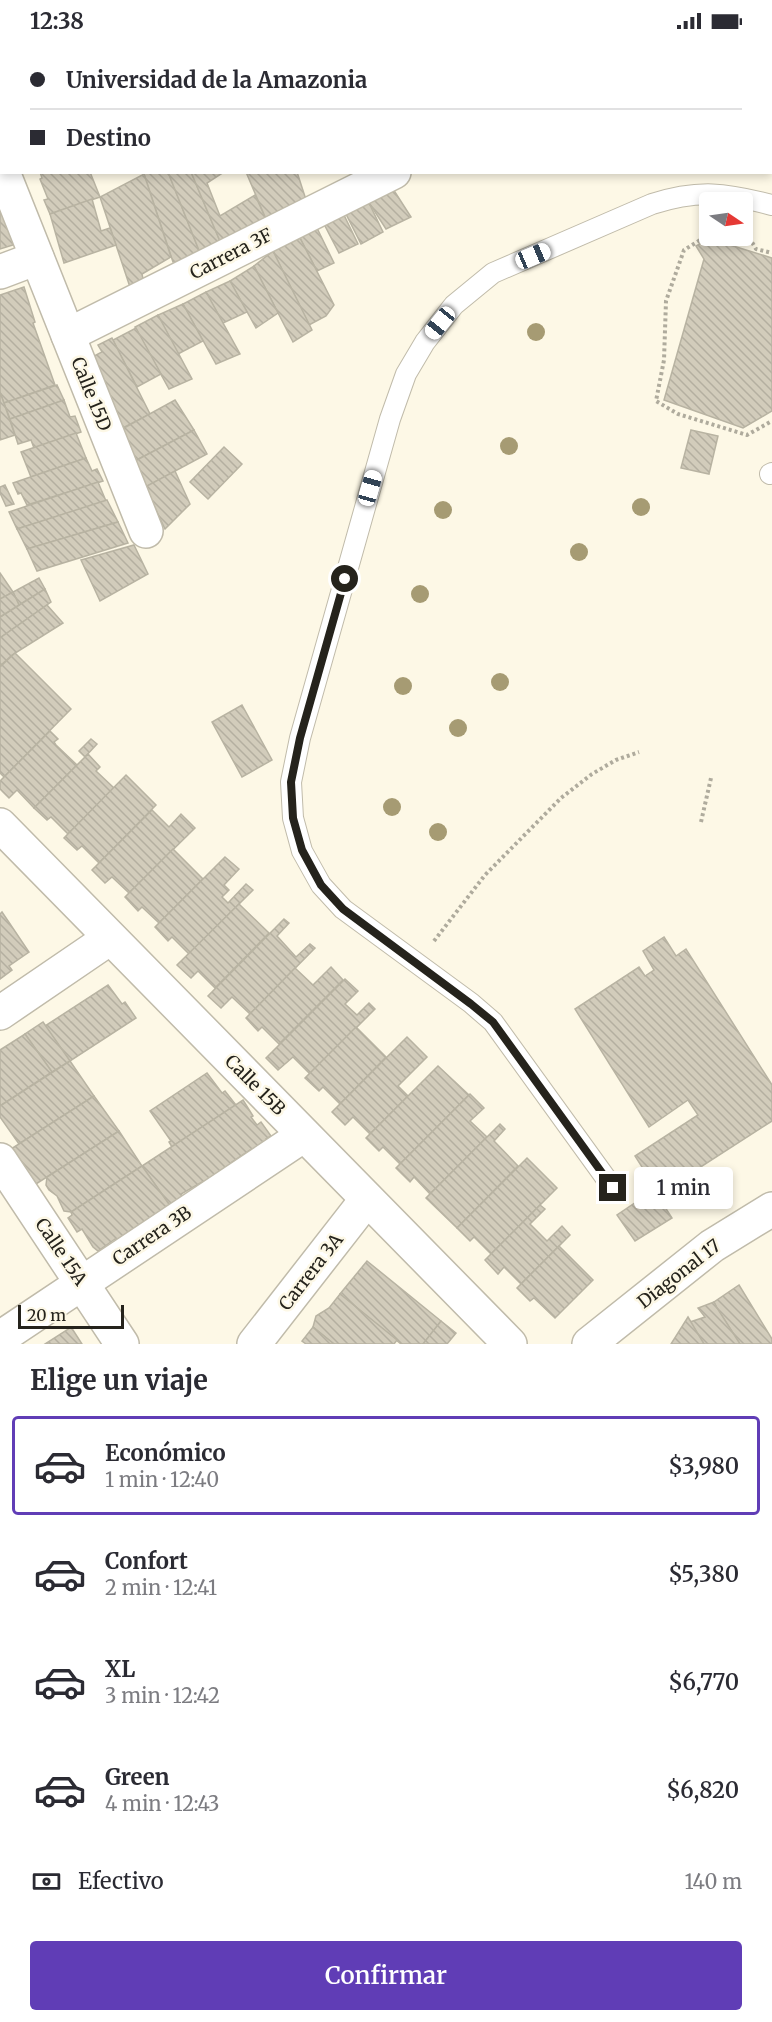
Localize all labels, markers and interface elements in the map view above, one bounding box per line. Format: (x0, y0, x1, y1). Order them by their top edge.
text: 12:38 (30, 7, 84, 35)
text: Universidad de la Amazonia (66, 66, 367, 94)
text: Destino (66, 124, 151, 152)
north arrow (699, 192, 753, 246)
map controls (699, 192, 753, 246)
street label: Carrera 3F (186, 223, 276, 284)
car (513, 241, 553, 271)
car (422, 303, 458, 343)
street label: Calle 15D (66, 354, 117, 434)
car (356, 468, 384, 508)
route start (331, 565, 358, 592)
street label: Calle 15B (220, 1050, 290, 1120)
callout: 1 min (634, 1167, 733, 1209)
route end (599, 1174, 626, 1201)
text: 1 min (657, 1175, 710, 1200)
street label: Carrera 3B (108, 1201, 196, 1270)
street label: Calle 15A (30, 1214, 93, 1290)
street label: Carrera 3A (273, 1228, 348, 1315)
street label: Diagonal 17 (633, 1234, 725, 1313)
scale bar (18, 1302, 124, 1330)
text: 20 m (27, 1305, 66, 1325)
text: Elige un viaje (30, 1363, 208, 1397)
icon: car (33, 1439, 87, 1493)
text: Económico (105, 1439, 226, 1467)
text: $3,980 (668, 1452, 739, 1480)
text: 1 min · 12:40 (105, 1467, 219, 1492)
icon: car (33, 1547, 87, 1601)
text: Confort (105, 1547, 188, 1575)
text: $5,380 (668, 1560, 739, 1588)
text: 2 min · 12:41 (105, 1575, 217, 1600)
icon: car (33, 1655, 87, 1709)
text: XL (105, 1655, 135, 1683)
text: $6,770 (668, 1668, 739, 1696)
text: 3 min · 12:42 (105, 1683, 220, 1708)
icon: car (33, 1763, 87, 1817)
text: Green (105, 1763, 169, 1791)
text: $6,820 (666, 1776, 739, 1804)
text: 4 min · 12:43 (105, 1791, 220, 1816)
icon: cash (30, 1865, 63, 1898)
text: Efectivo (78, 1867, 164, 1895)
text: 140 m (685, 1869, 742, 1894)
button: Confirmar (30, 1941, 742, 2010)

